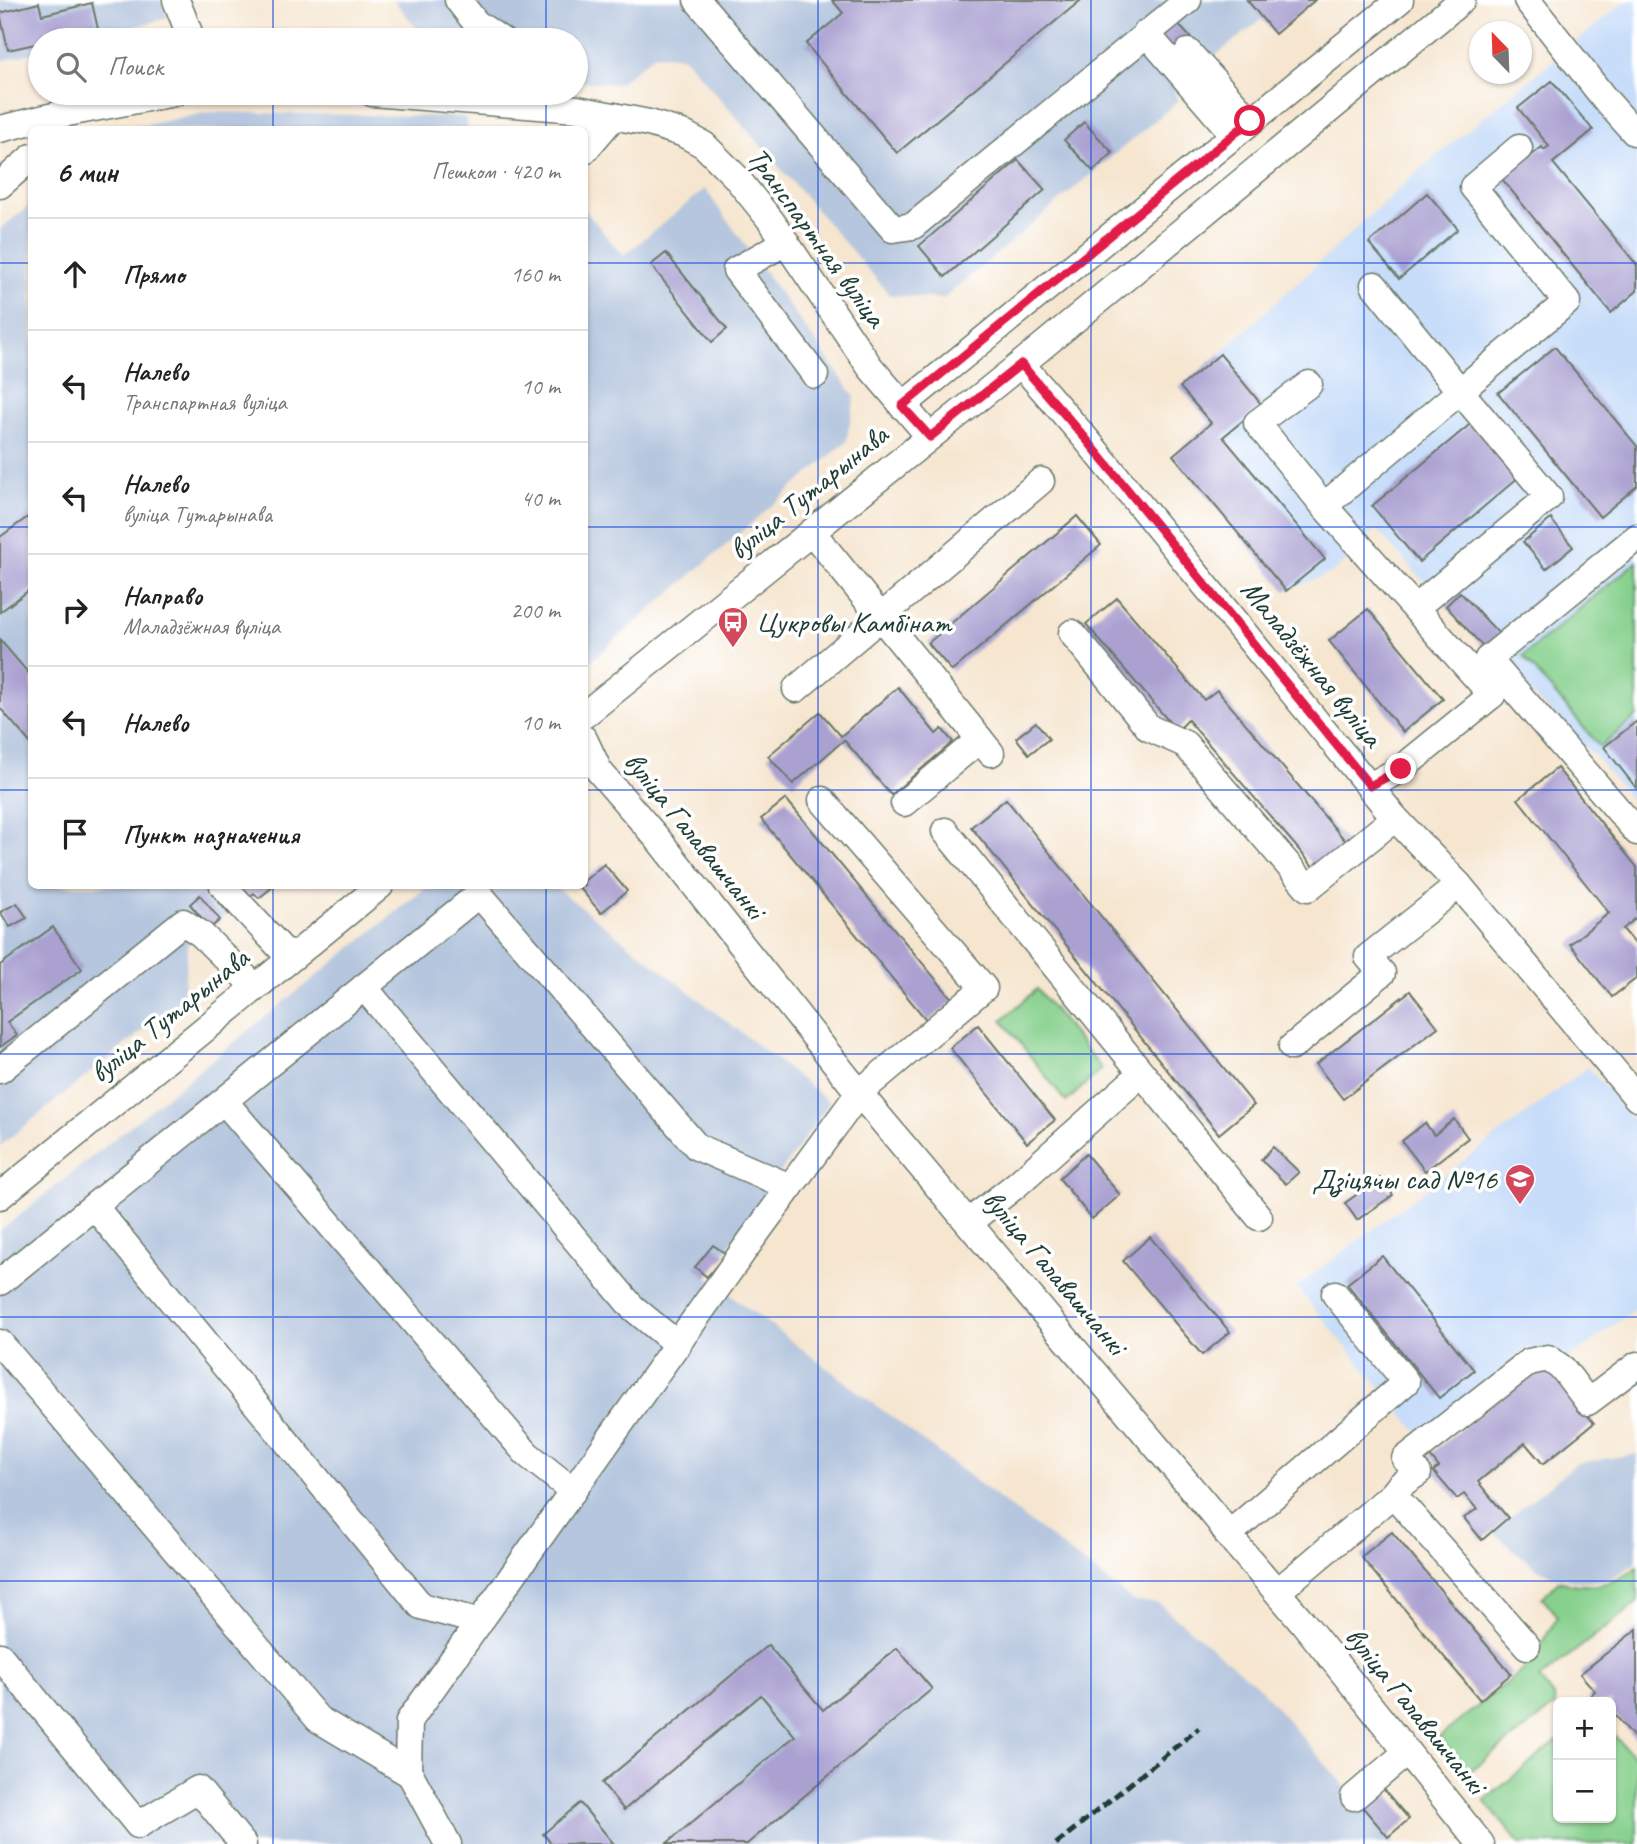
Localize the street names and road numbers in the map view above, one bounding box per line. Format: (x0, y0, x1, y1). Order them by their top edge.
street label: Транспартная вуліца (739, 140, 896, 336)
street label: вуліца Тутарынава (721, 415, 897, 568)
street label: Маладзёжная вуліца (1233, 571, 1392, 756)
street label: вуліца Галавашчанкі (616, 743, 776, 929)
street label: вуліца Тутарынава (82, 938, 258, 1091)
street label: вуліца Галавашчанкі (975, 1181, 1138, 1365)
street label: вуліца Галавашчанкі (1337, 1618, 1497, 1804)

